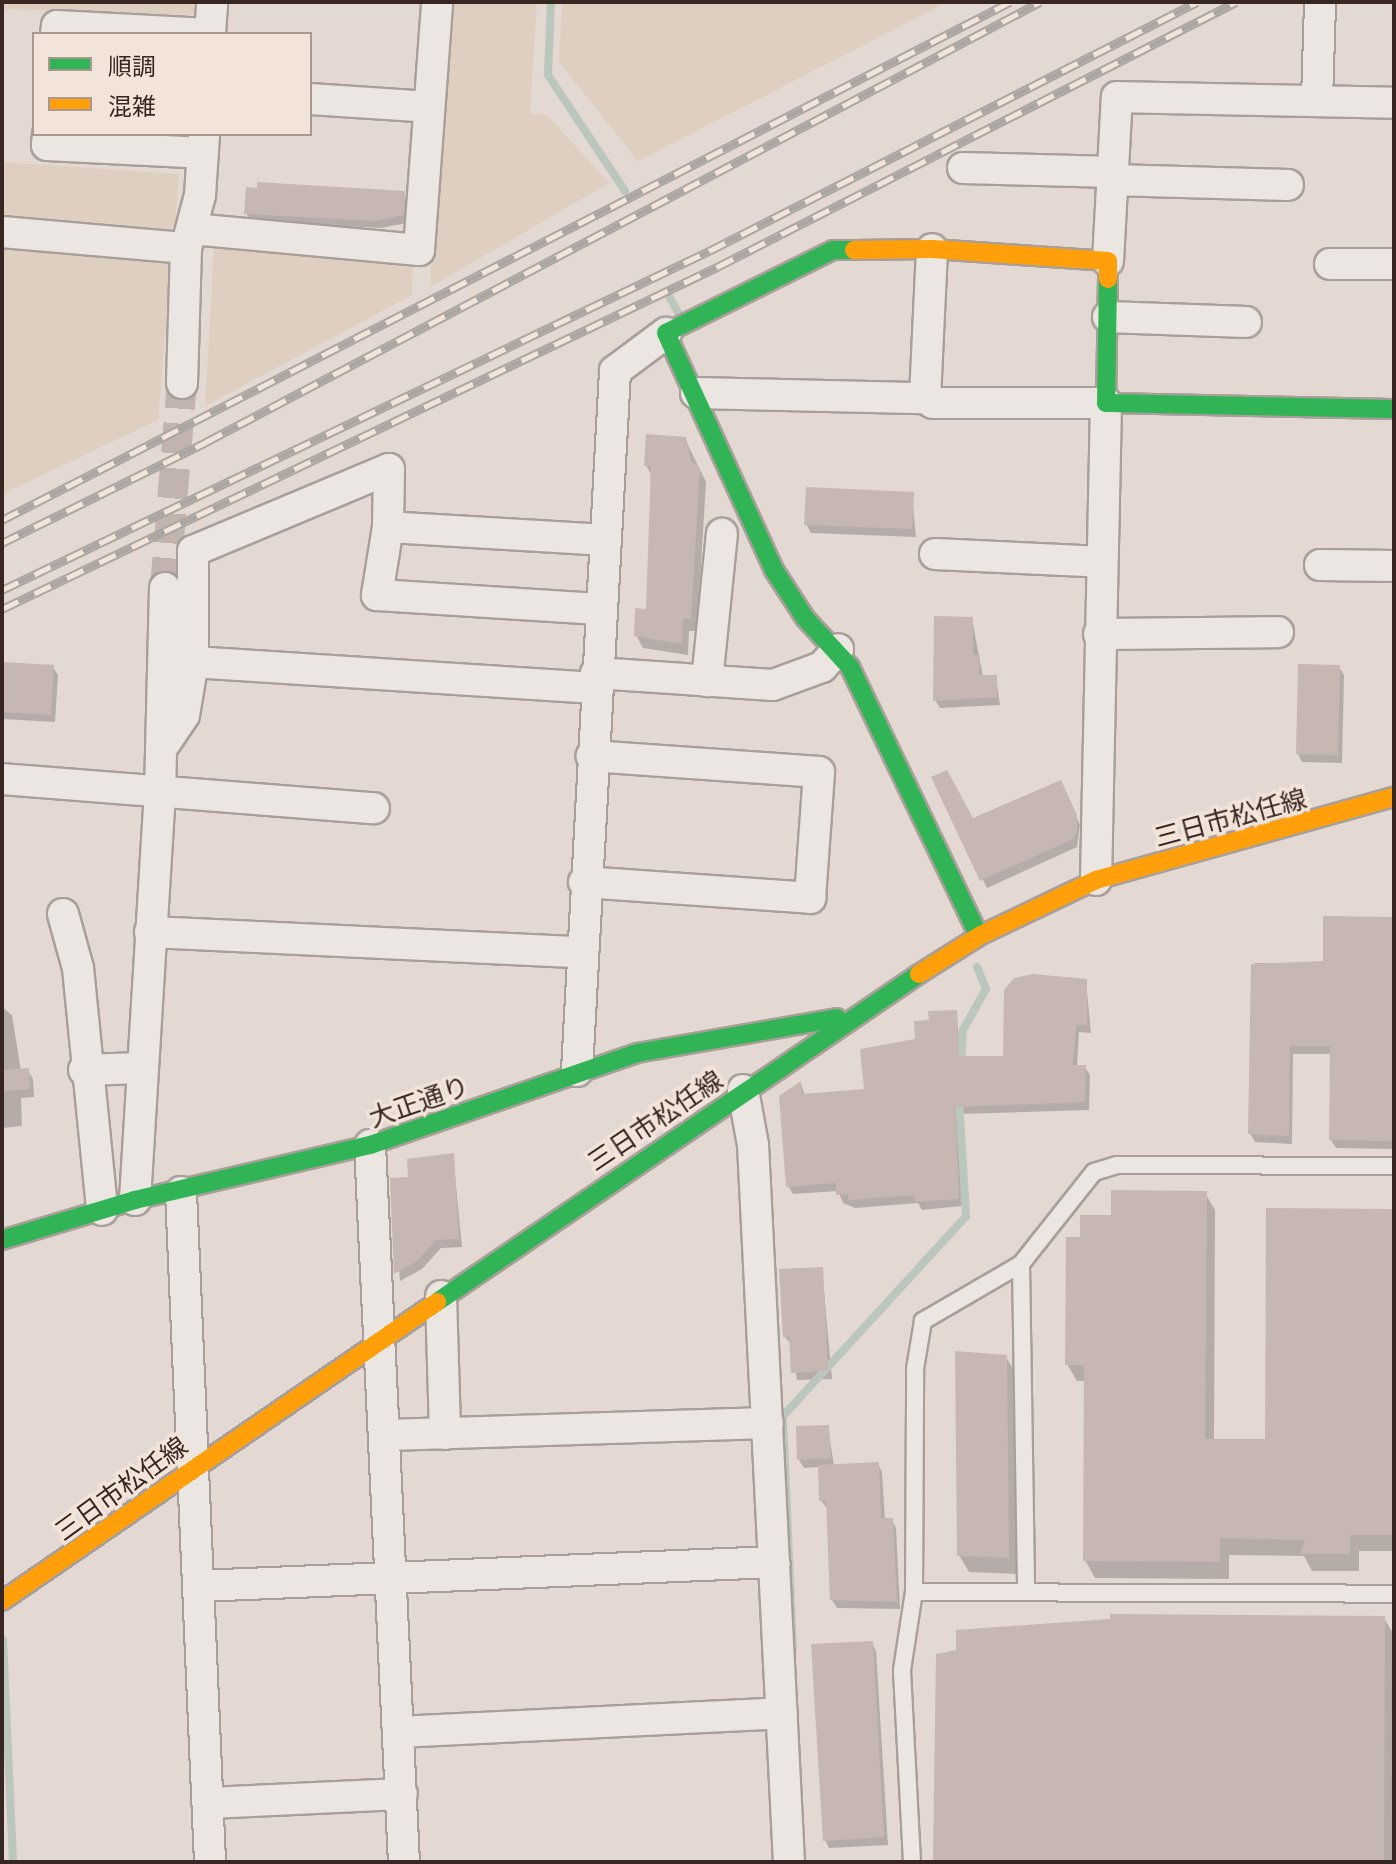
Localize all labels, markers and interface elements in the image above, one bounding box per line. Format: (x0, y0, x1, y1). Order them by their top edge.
legend (32, 32, 312, 136)
text: 順調 (108, 47, 156, 82)
text: 混雑 (108, 87, 156, 122)
street label: 三日市松任線 (1151, 781, 1309, 851)
street label: 三日市松任線 (581, 1062, 727, 1176)
street label: 大正通り (364, 1068, 472, 1132)
street label: 三日市松任線 (48, 1429, 192, 1545)

